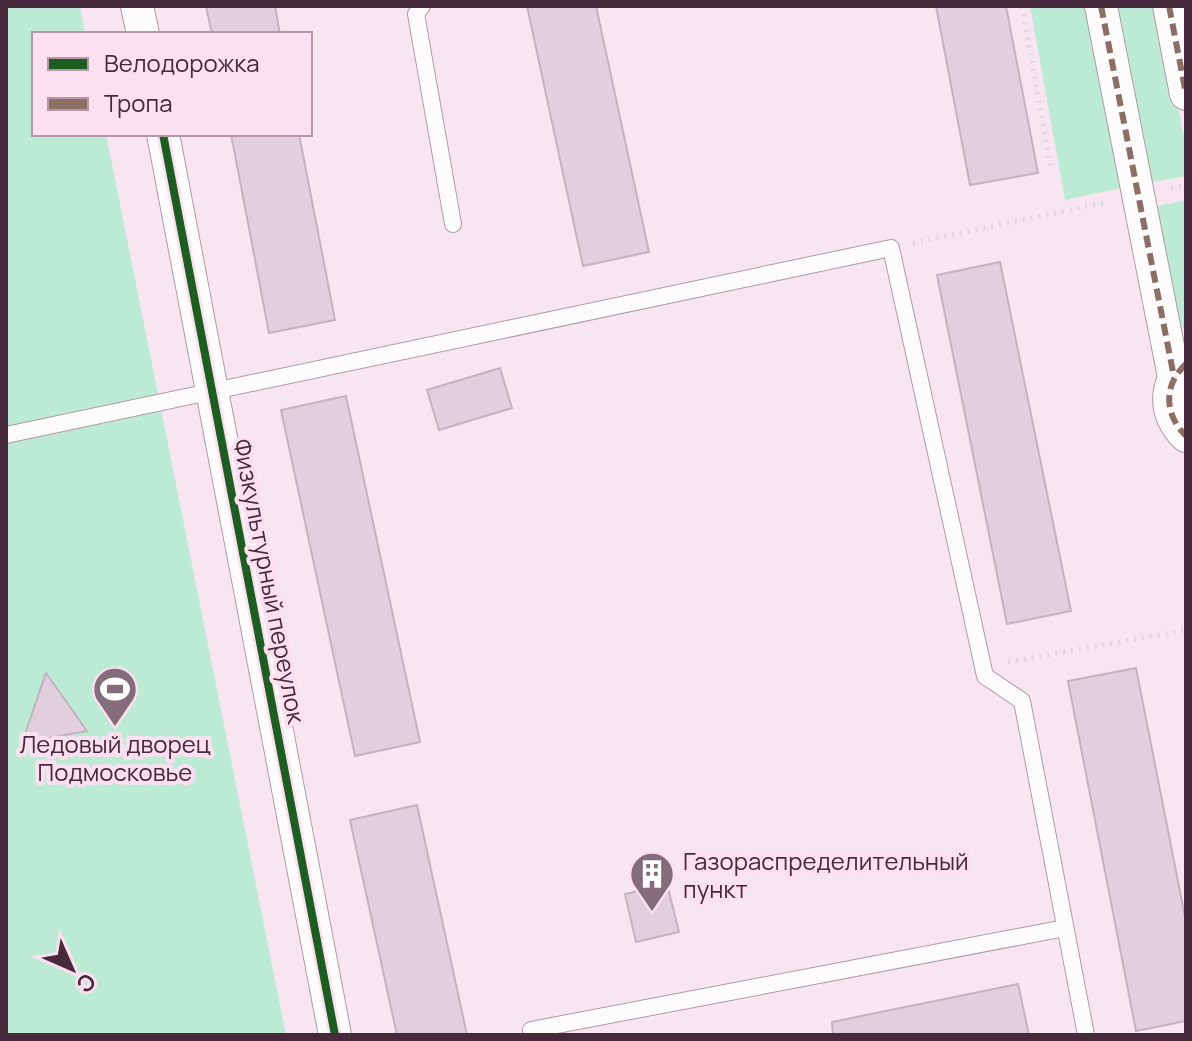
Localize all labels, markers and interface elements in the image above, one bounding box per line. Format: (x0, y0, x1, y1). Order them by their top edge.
legend (32, 32, 312, 136)
text: Велодорожка (104, 46, 259, 79)
text: Тропа (104, 86, 173, 119)
street label: Физкультурный переулок (226, 436, 314, 727)
sports icon: Ледовый дворец Подмосковье (91, 665, 139, 728)
place label: Ледовый дворец Подмосковье (19, 727, 211, 788)
place label: Газораспределительный пункт (683, 844, 969, 905)
building icon: Газораспределительный пункт (628, 850, 676, 913)
north arrow (32, 929, 112, 1009)
text: С (70, 967, 102, 999)

